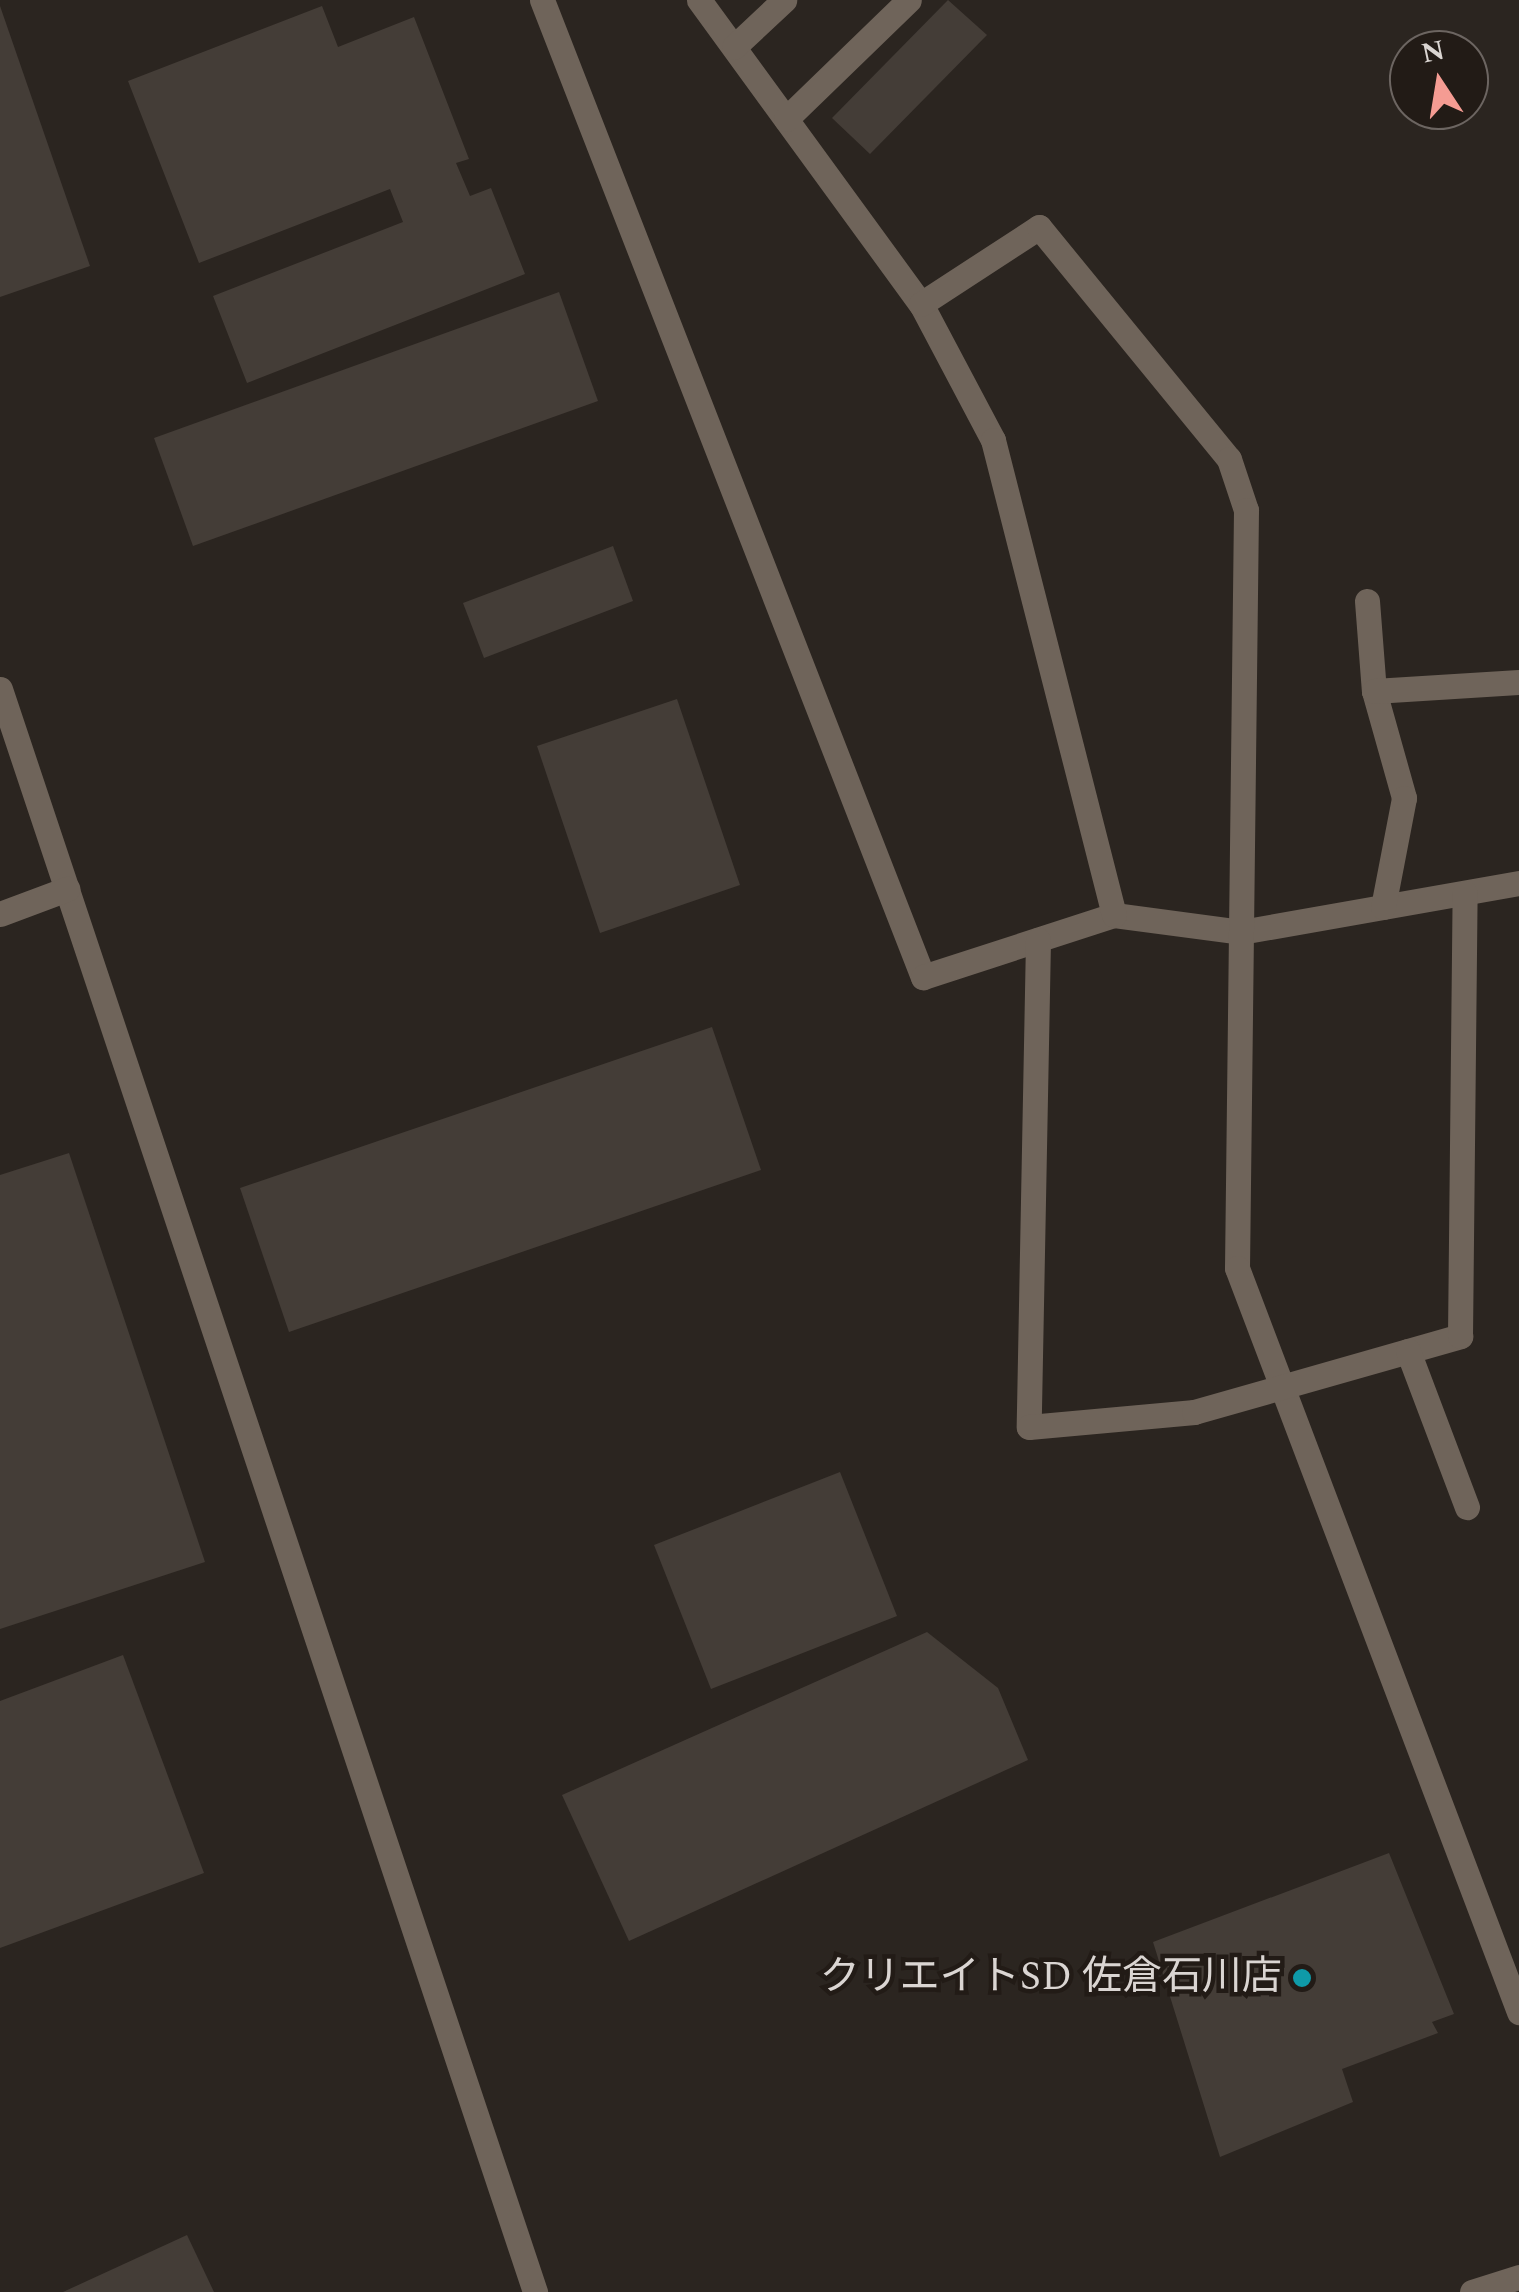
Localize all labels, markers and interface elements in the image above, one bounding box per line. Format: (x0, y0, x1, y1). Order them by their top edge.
text: N (1417, 29, 1449, 76)
north arrow (1389, 30, 1489, 130)
place label: クリエイトSD 佐倉石川店 (820, 1954, 1282, 2002)
marker: クリエイトSD 佐倉石川店 (1291, 1967, 1313, 1989)

